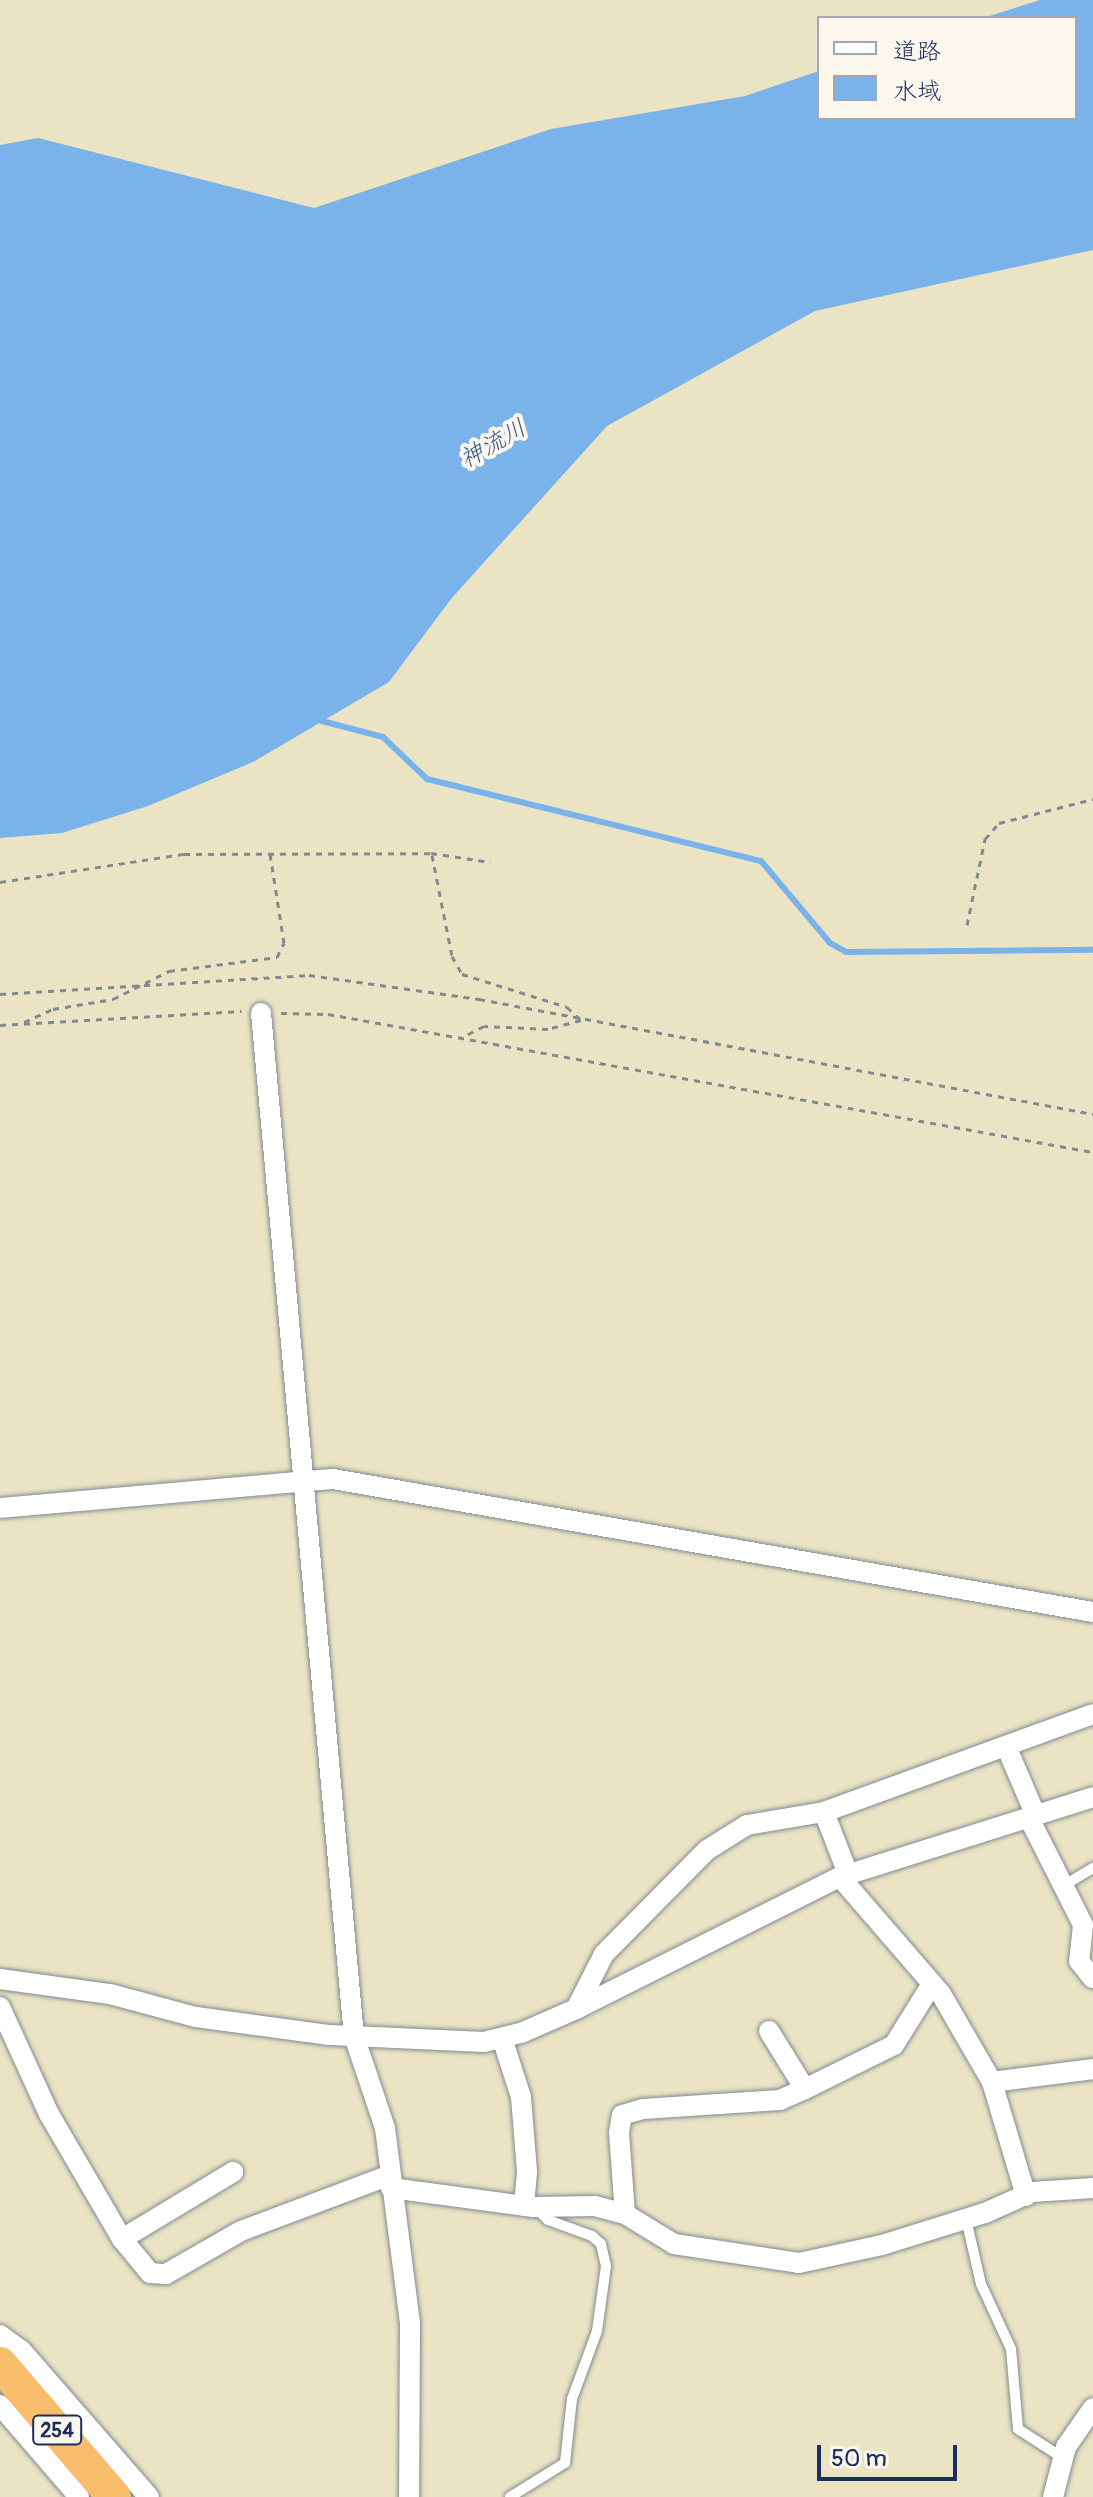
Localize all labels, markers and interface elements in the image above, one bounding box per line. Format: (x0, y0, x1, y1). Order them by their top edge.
legend (817, 16, 1077, 120)
text: 道路 (893, 37, 941, 66)
text: 水域 (893, 77, 941, 106)
water label: 神流川 (455, 414, 531, 474)
road number: 254 (31, 2414, 83, 2446)
scale bar (821, 2429, 961, 2479)
text: 50 m (831, 2444, 887, 2473)

